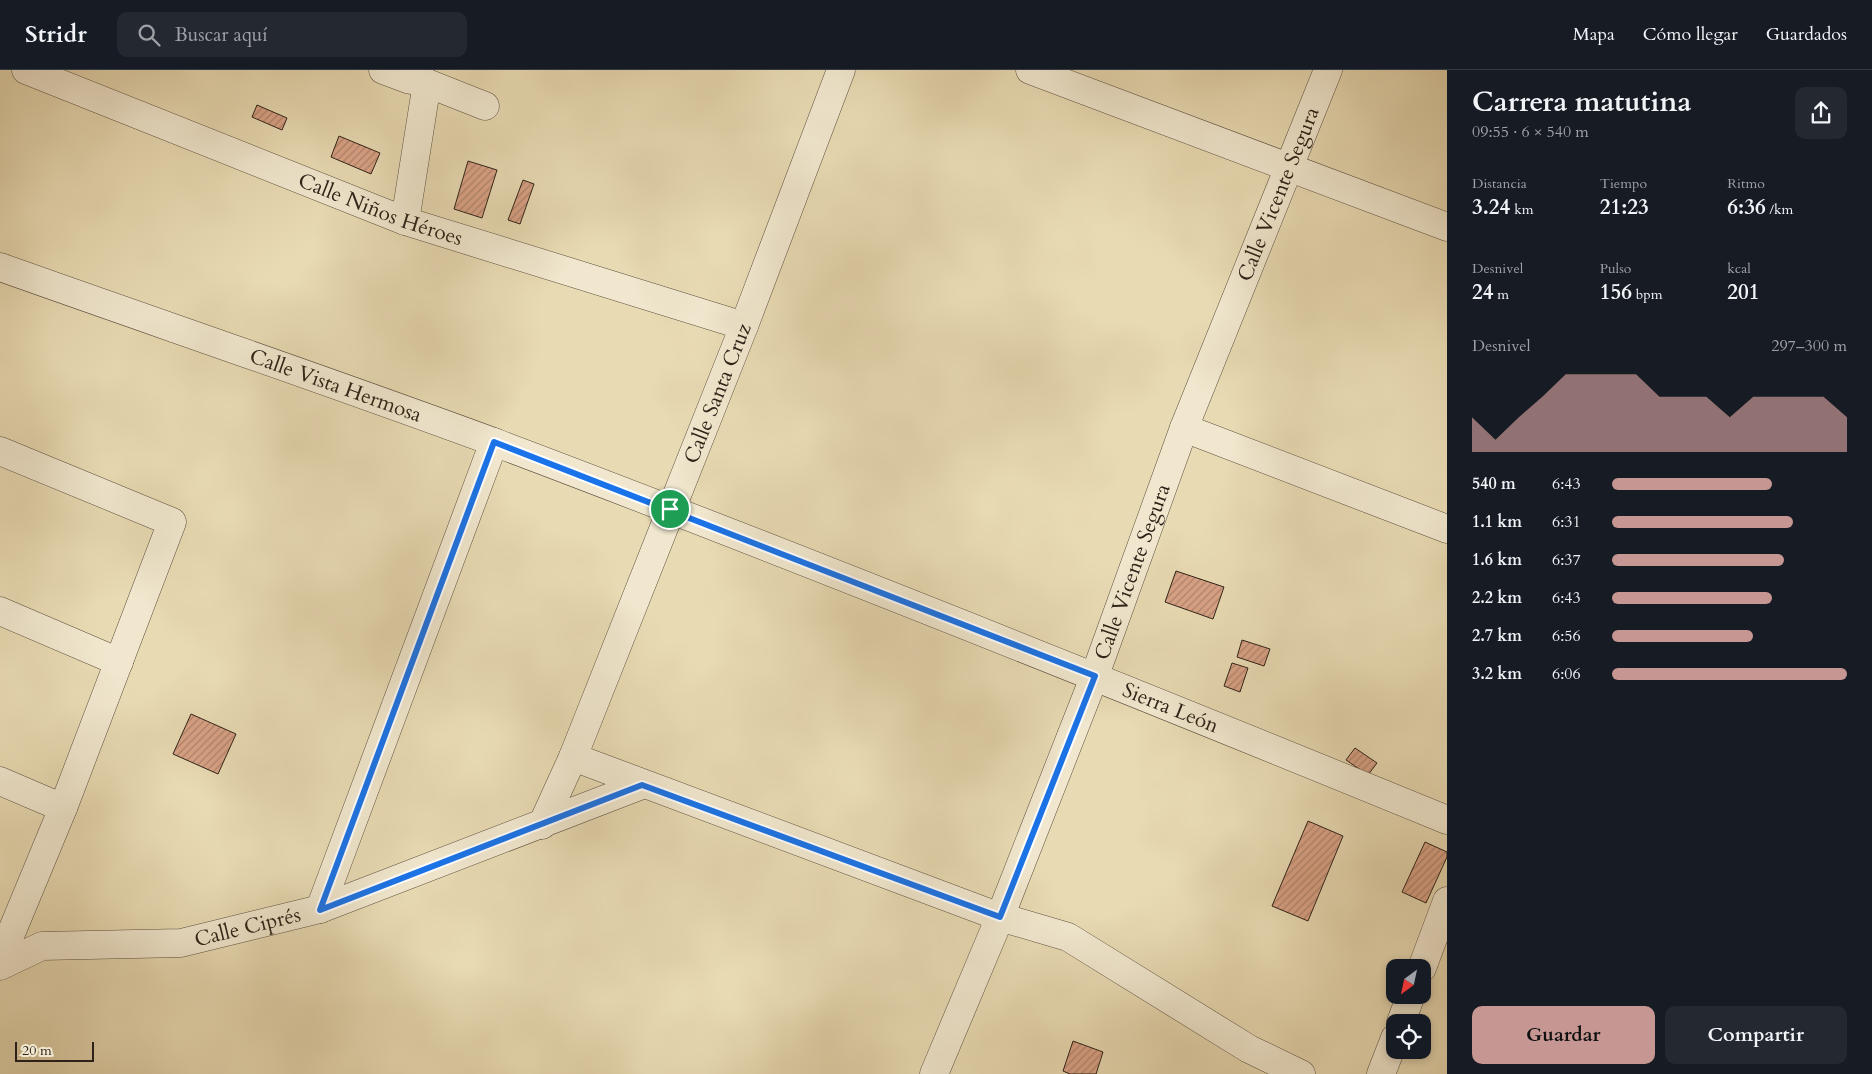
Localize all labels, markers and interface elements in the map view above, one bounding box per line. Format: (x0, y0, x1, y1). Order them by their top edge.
search box (117, 12, 467, 57)
text: Stridr (25, 18, 87, 51)
icon: search (135, 21, 163, 49)
text: Buscar aquí (175, 22, 268, 48)
text: Mapa (1573, 22, 1615, 47)
text: Cómo llegar (1643, 22, 1738, 47)
text: Guardados (1766, 22, 1847, 47)
text: Carrera matutina (1472, 83, 1691, 121)
button: share (1795, 87, 1847, 139)
street label: Calle Vicente Segura (1231, 103, 1327, 286)
text: 09:55 · 6 × 540 m (1472, 121, 1589, 143)
street label: Calle Niños Héroes (294, 166, 466, 253)
text: Distancia (1472, 174, 1527, 193)
text: Tiempo (1600, 174, 1647, 193)
text: Ritmo (1727, 174, 1765, 193)
text: 3.24 (1472, 193, 1510, 222)
text: 21:23 (1600, 193, 1649, 222)
text: 6:36 (1727, 193, 1766, 222)
text: km (1510, 200, 1533, 219)
text: /km (1766, 200, 1793, 219)
text: Desnivel (1472, 259, 1523, 278)
text: Pulso (1600, 259, 1631, 278)
text: kcal (1727, 259, 1751, 278)
text: 24 (1472, 278, 1494, 307)
text: 156 (1600, 278, 1632, 307)
text: 201 (1727, 278, 1760, 307)
text: m (1494, 285, 1509, 304)
text: bpm (1632, 285, 1663, 304)
street label: Calle Santa Cruz (677, 319, 759, 468)
text: Desnivel (1472, 335, 1531, 357)
text: 297–300 m (1771, 335, 1847, 357)
street label: Calle Vista Hermosa (246, 342, 426, 430)
text: 540 m (1472, 473, 1516, 495)
text: 6:43 (1552, 473, 1581, 495)
street label: Calle Vicente Segura (1088, 480, 1178, 664)
pin (649, 488, 691, 530)
icon: arrive (656, 495, 684, 523)
text: 1.1 km (1472, 511, 1522, 533)
text: 6:31 (1552, 511, 1581, 533)
text: 1.6 km (1472, 549, 1522, 571)
text: 6:37 (1552, 549, 1581, 571)
text: 2.2 km (1472, 587, 1522, 609)
text: 6:43 (1552, 587, 1581, 609)
text: 2.7 km (1472, 625, 1522, 647)
text: 6:56 (1552, 625, 1581, 647)
text: 3.2 km (1472, 663, 1522, 685)
text: 6:06 (1552, 663, 1581, 685)
street label: Sierra León (1118, 676, 1223, 740)
street label: Calle Ciprés (192, 900, 304, 954)
north arrow (1386, 959, 1431, 1004)
map controls (1386, 959, 1431, 1059)
button: Guardar (1472, 1006, 1655, 1064)
button: Compartir (1665, 1006, 1847, 1064)
button: locate (1386, 1014, 1431, 1059)
scale bar (15, 1039, 94, 1062)
text: 20 m (22, 1041, 52, 1060)

